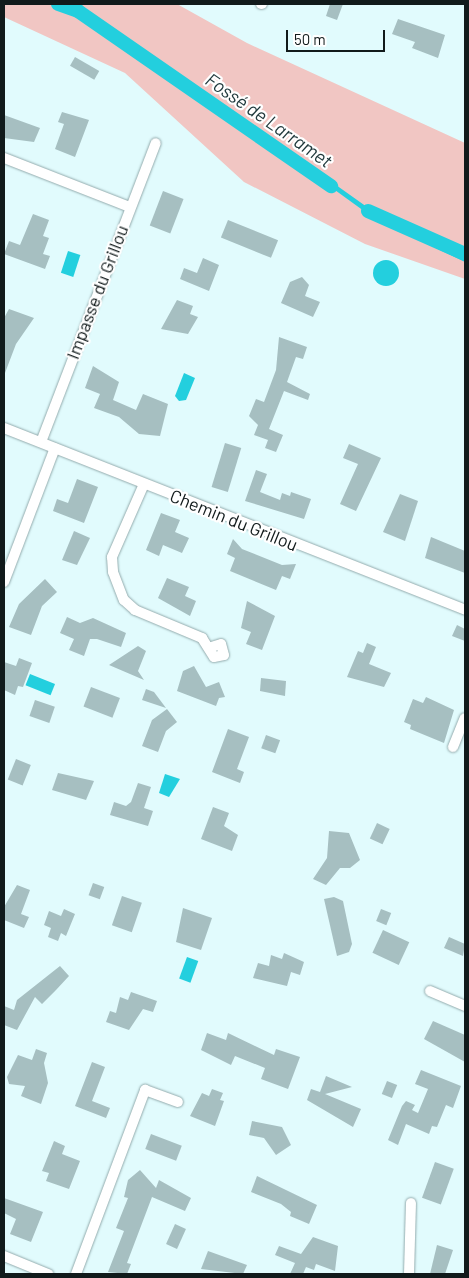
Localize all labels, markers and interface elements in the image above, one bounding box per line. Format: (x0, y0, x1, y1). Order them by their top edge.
scale bar (289, 20, 388, 52)
text: 50 m (294, 30, 326, 48)
water label: Fossé de Larramet (201, 68, 337, 172)
street label: Impasse du Grillou (61, 222, 133, 362)
street label: Chemin du Grillou (167, 485, 301, 555)

